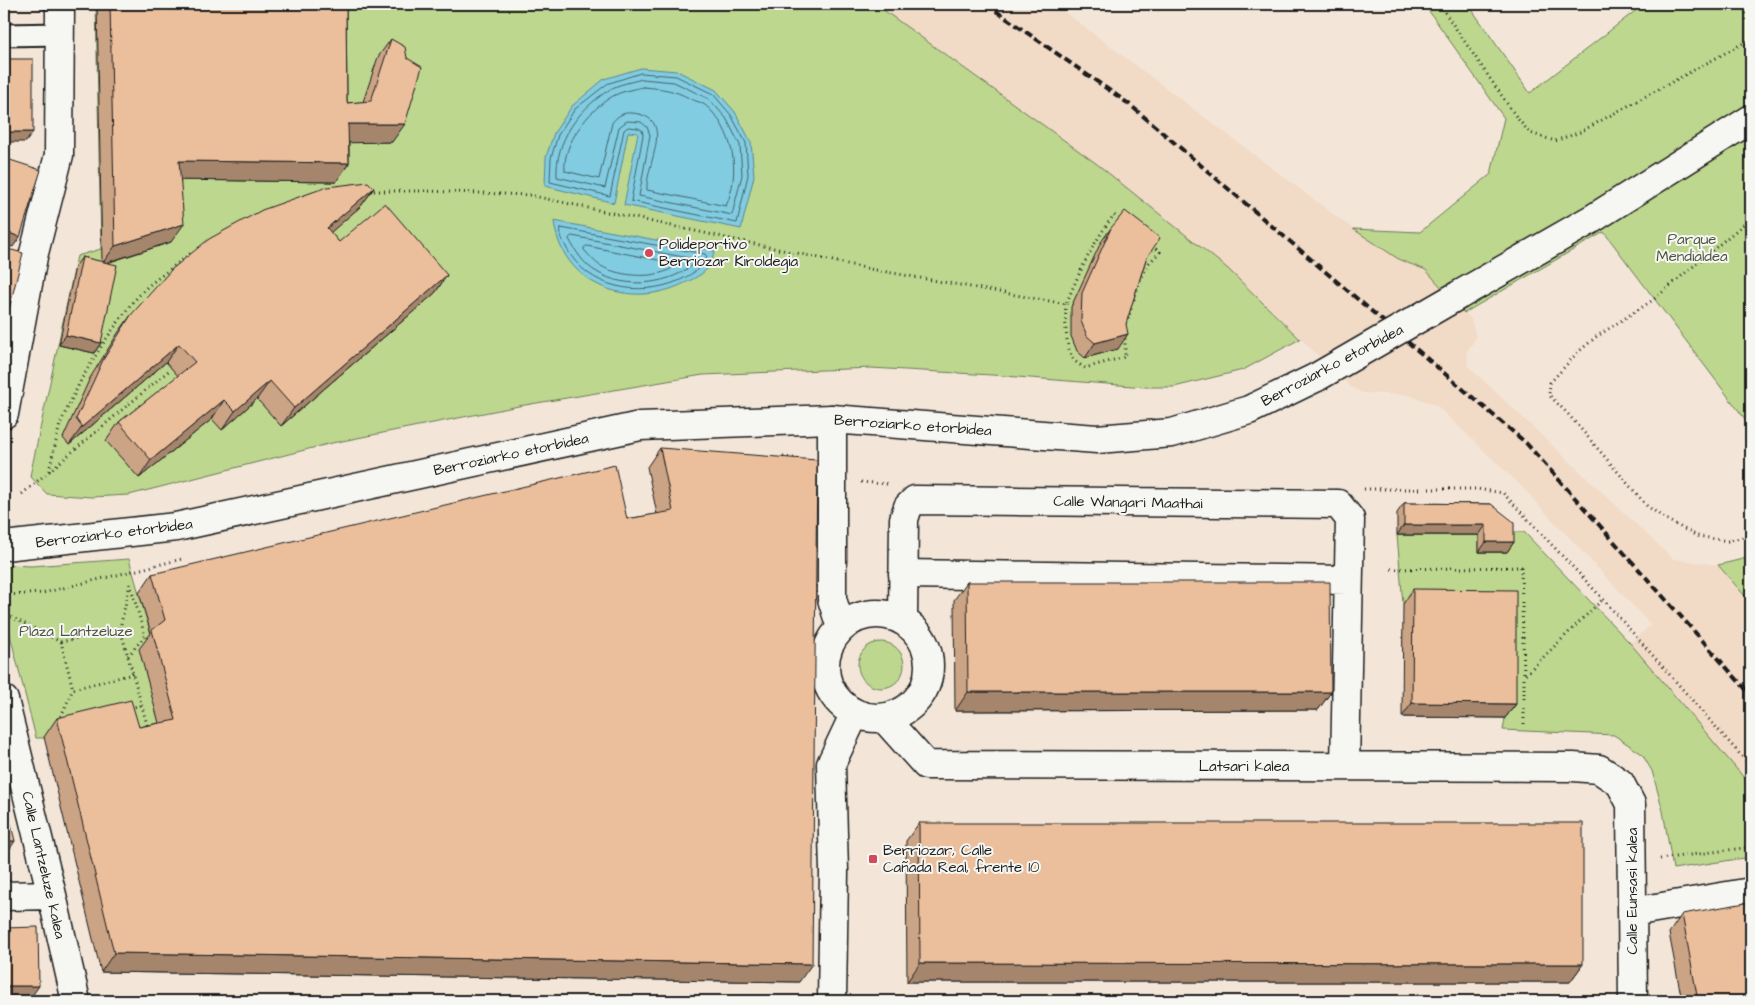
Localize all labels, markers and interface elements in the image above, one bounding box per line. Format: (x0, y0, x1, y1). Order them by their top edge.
park label: Parque Mendialdea (1656, 229, 1728, 267)
place label: Polideportivo Berriozar Kiroldegia (659, 234, 799, 273)
marker: Polideportivo Berriozar Kiroldegia (643, 247, 655, 259)
street label: Berroziarko etorbidea (1258, 319, 1407, 412)
street label: Berroziarko etorbidea (833, 410, 993, 442)
street label: Berroziarko etorbidea (432, 428, 591, 481)
street label: Calle Wangari Maathai (1053, 491, 1204, 515)
street label: Berroziarko etorbidea (34, 513, 194, 554)
park label: Plaza Lantzeluze (19, 621, 133, 642)
street label: Latsari kalea (1199, 756, 1290, 777)
street label: Calle Lantzeluze kalea (16, 789, 71, 941)
street label: Calle Eunsasi kalea (1622, 827, 1643, 955)
place label: Berriozar, Calle Cañada Real, frente 10 (883, 840, 1040, 878)
marker: Berriozar, Calle Cañada Real, frente 10 (867, 853, 879, 865)

